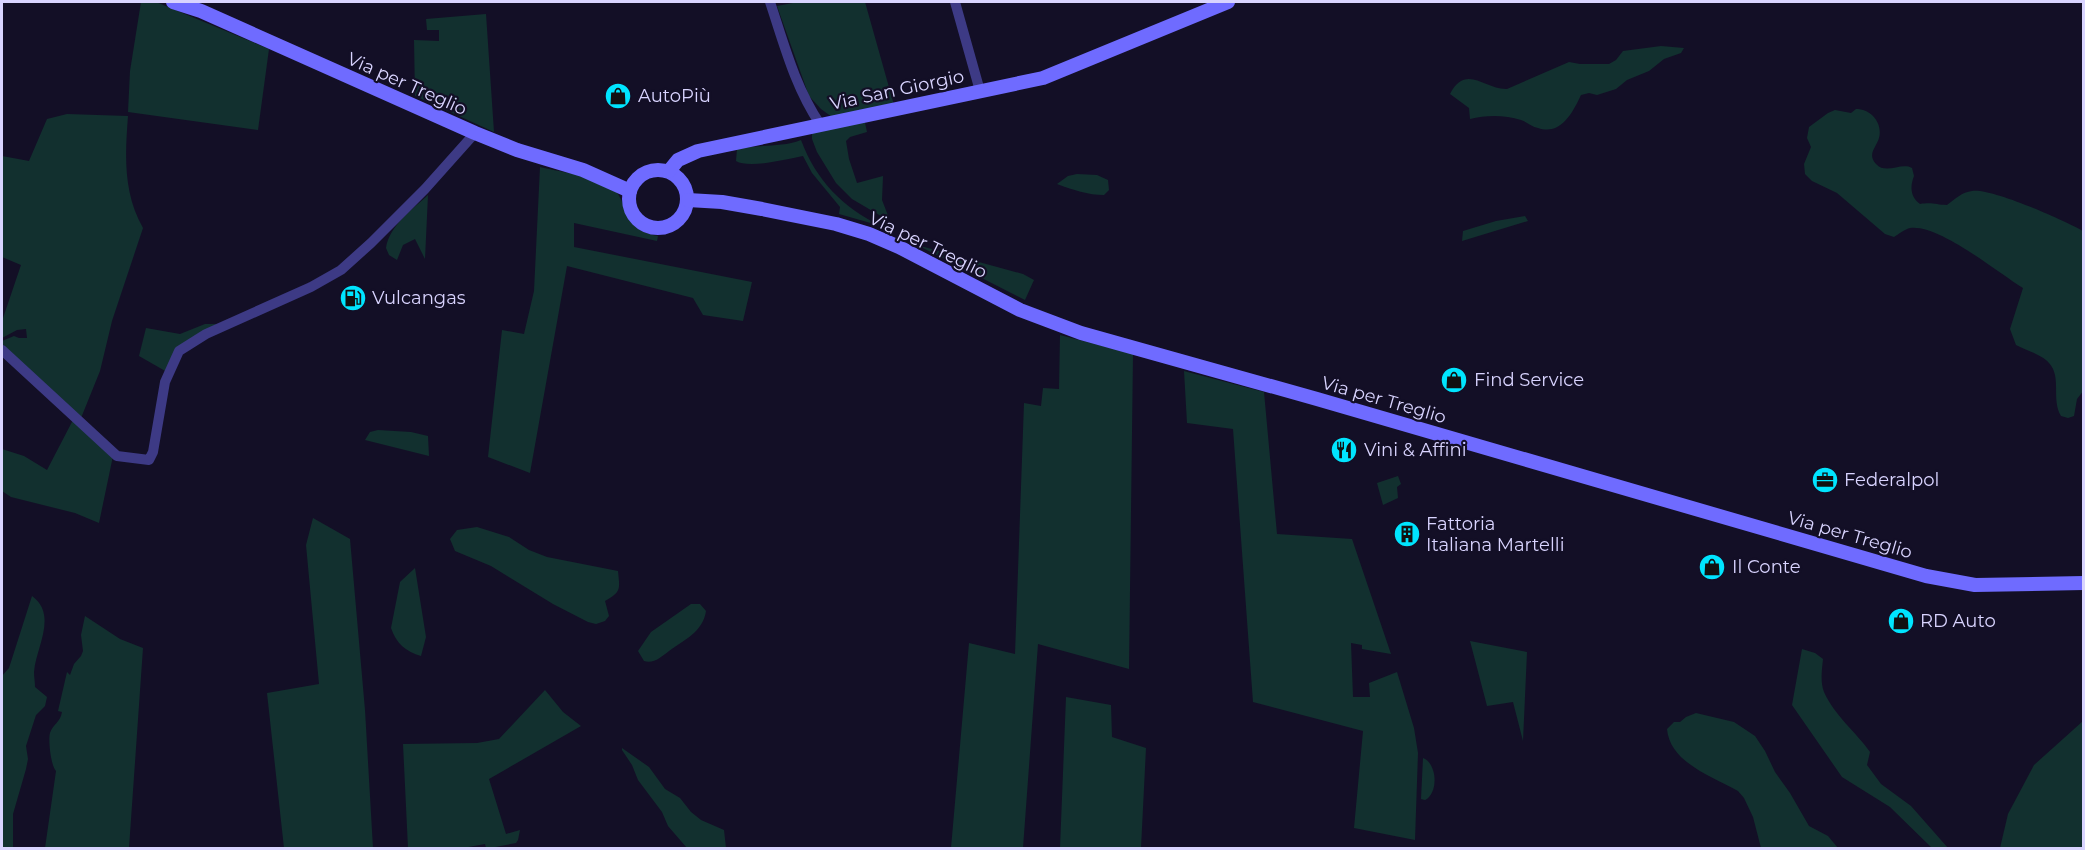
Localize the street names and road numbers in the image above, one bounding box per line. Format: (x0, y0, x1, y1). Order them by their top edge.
street label: Via per Treglio (344, 48, 470, 120)
street label: Via San Giorgio (828, 65, 966, 115)
street label: Via per Treglio (865, 207, 991, 283)
street label: Via per Treglio (1319, 372, 1449, 428)
street label: Via per Treglio (1785, 507, 1915, 563)

